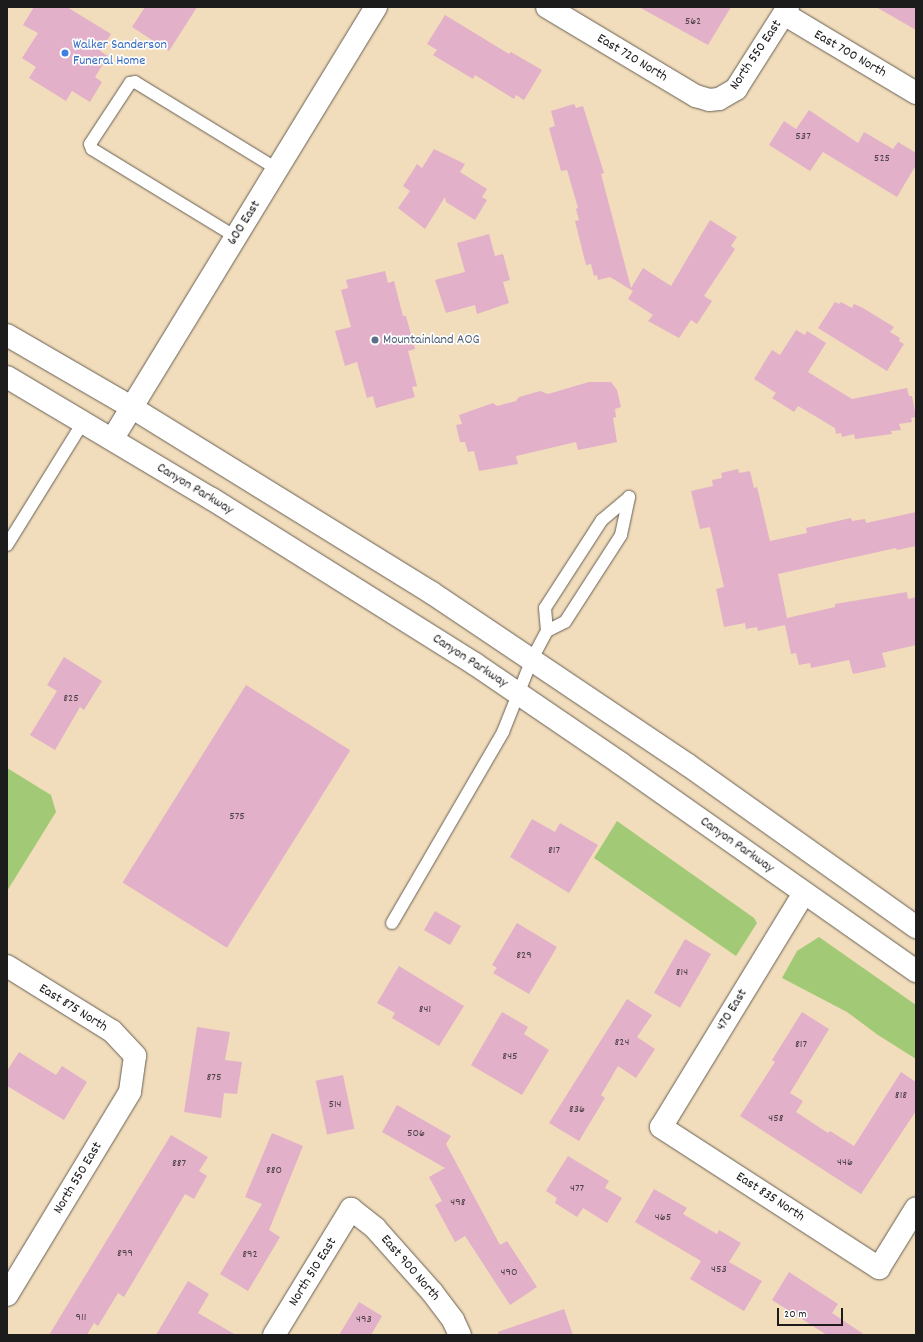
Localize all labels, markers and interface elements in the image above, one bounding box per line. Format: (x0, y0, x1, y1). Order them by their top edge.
house number: 562 (685, 15, 701, 29)
street label: North 550 East (726, 17, 786, 93)
street label: East 700 North (811, 26, 889, 82)
street label: East 720 North (594, 30, 670, 86)
place label: Walker Sanderson Funeral Home (73, 37, 167, 70)
marker: Walker Sanderson Funeral Home (60, 48, 70, 58)
house number: 537 (795, 130, 811, 144)
house number: 525 (874, 152, 890, 166)
street label: 600 East (224, 198, 264, 248)
place label: Mountainland AOG (383, 332, 480, 348)
marker: Mountainland AOG (370, 335, 380, 345)
street label: Canyon Parkway (154, 459, 236, 519)
street label: Canyon Parkway (429, 630, 511, 692)
house number: 825 (63, 692, 79, 706)
house number: 575 (229, 810, 245, 824)
street label: Canyon Parkway (697, 813, 777, 877)
house number: 817 (548, 844, 560, 858)
house number: 829 (516, 949, 532, 963)
house number: 814 (676, 966, 688, 980)
street label: East 875 North (36, 980, 110, 1036)
street label: 470 East (713, 986, 751, 1034)
house number: 841 (419, 1003, 431, 1017)
house number: 824 (614, 1036, 630, 1050)
house number: 817 (795, 1038, 807, 1052)
house number: 845 (502, 1050, 518, 1064)
house number: 875 (207, 1071, 221, 1085)
house number: 818 (895, 1089, 907, 1103)
house number: 514 (328, 1098, 342, 1112)
house number: 836 (569, 1103, 585, 1117)
house number: 458 (768, 1112, 784, 1126)
house number: 506 (407, 1127, 425, 1141)
street label: North 550 East (50, 1139, 106, 1217)
house number: 446 (837, 1156, 853, 1170)
house number: 887 (172, 1157, 186, 1171)
house number: 880 (266, 1164, 282, 1178)
street label: East 835 North (732, 1169, 808, 1225)
house number: 477 (570, 1182, 584, 1196)
house number: 498 (450, 1196, 466, 1210)
house number: 465 (655, 1211, 671, 1225)
street label: East 900 North (377, 1232, 443, 1304)
street label: North 510 East (285, 1235, 341, 1309)
house number: 899 (117, 1247, 133, 1261)
house number: 892 (242, 1248, 258, 1262)
house number: 453 (711, 1263, 727, 1277)
house number: 490 (500, 1266, 518, 1280)
scale bar (779, 1300, 845, 1326)
text: 20 m (784, 1306, 807, 1323)
house number: 911 (76, 1311, 86, 1325)
house number: 493 (356, 1313, 372, 1327)

